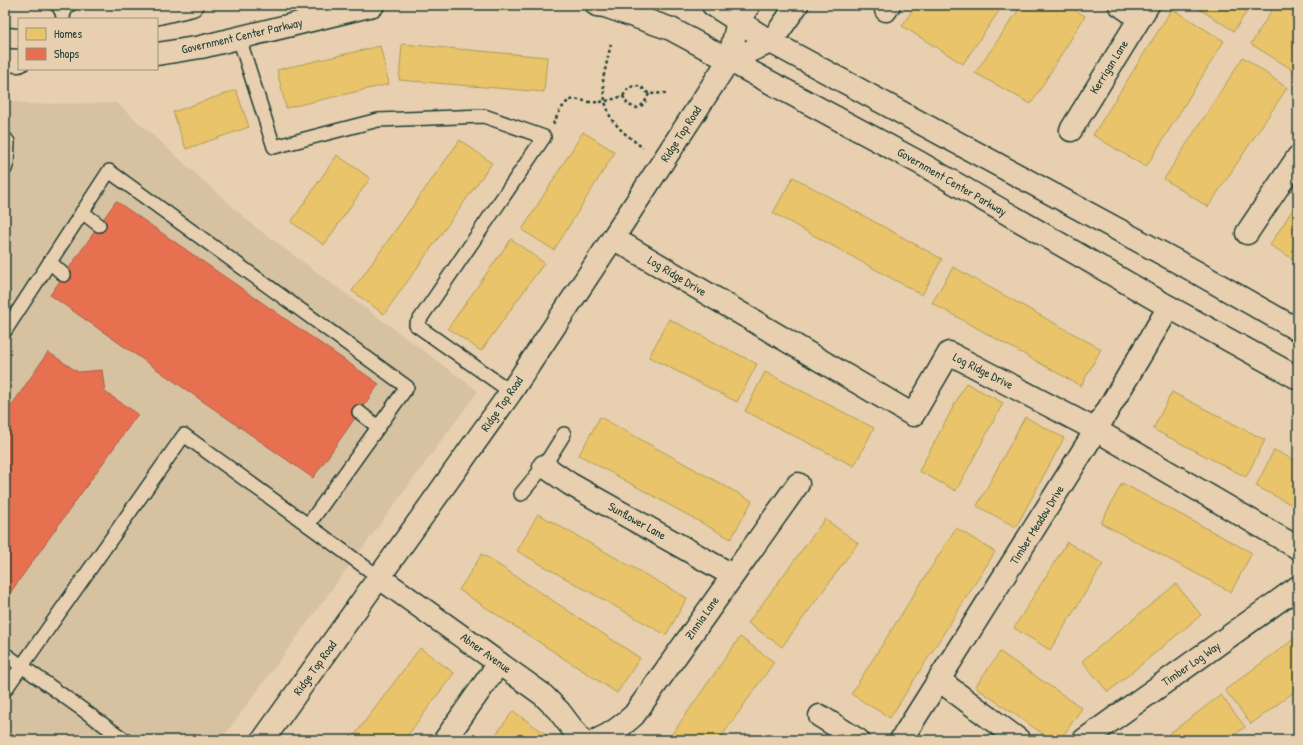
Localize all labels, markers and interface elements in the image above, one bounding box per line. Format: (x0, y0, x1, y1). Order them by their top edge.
street label: Government Center Parkway (180, 13, 304, 58)
legend (18, 18, 158, 70)
text: Homes (54, 25, 82, 42)
street label: Kerrigan Lane (1085, 36, 1132, 97)
text: Shops (54, 45, 80, 62)
street label: Ridge Top Road (656, 102, 705, 165)
street label: Government Center Parkway (894, 143, 1010, 220)
street label: Log Ridge Drive (645, 251, 710, 300)
street label: Log Ridge Drive (950, 348, 1017, 393)
street label: Ridge Top Road (476, 372, 527, 435)
street label: Timber Meadow Drive (1005, 482, 1068, 568)
street label: Sunflower Lane (605, 498, 669, 544)
street label: Zinnia Lane (681, 593, 723, 643)
street label: Abner Avenue (458, 628, 515, 677)
street label: Ridge Top Road (289, 637, 340, 698)
street label: Timber Log Way (1158, 637, 1223, 690)

